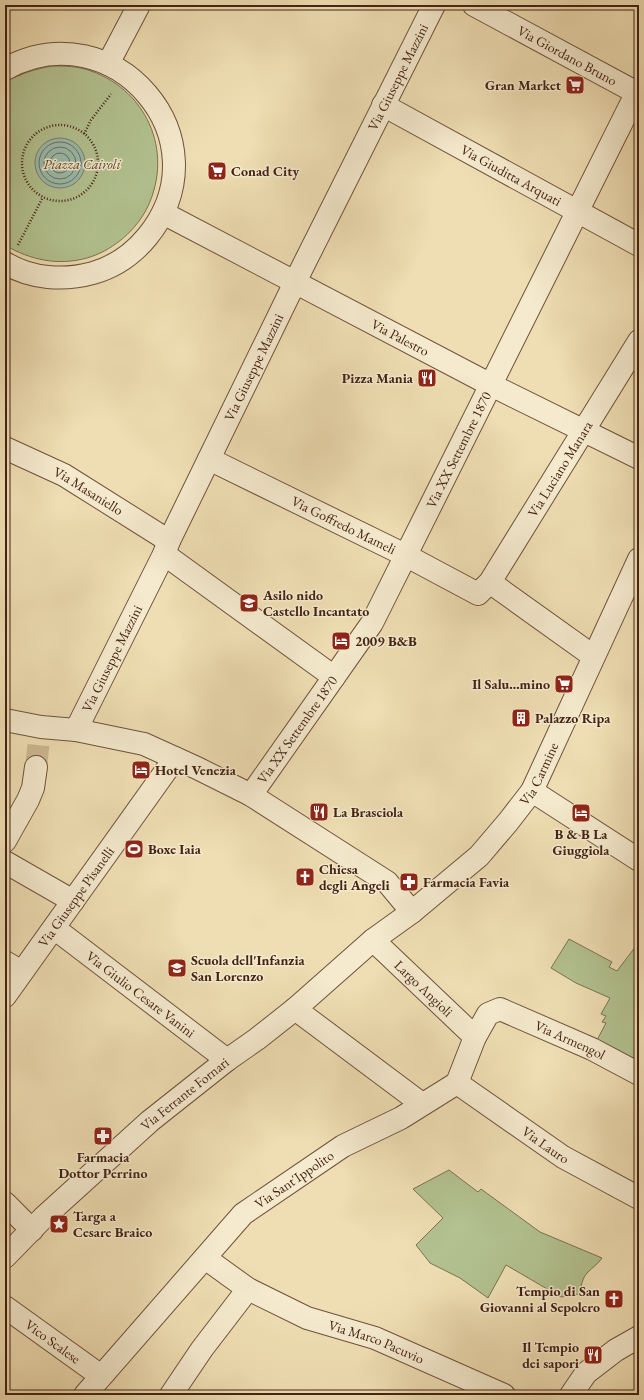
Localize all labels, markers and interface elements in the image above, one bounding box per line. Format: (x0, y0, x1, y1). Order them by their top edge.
street label: Via Giuseppe Mazzini (363, 20, 432, 134)
street label: Via Giordano Bruno (514, 21, 620, 90)
supermarket icon: Gran Market (564, 74, 586, 96)
place label: Gran Market (485, 76, 562, 94)
street label: Via Giuditta Arquati (458, 140, 565, 210)
park label: Piazza Cairoli (43, 155, 122, 173)
supermarket icon: Conad City (206, 160, 228, 182)
place label: Conad City (231, 162, 299, 180)
street label: Via Giuseppe Mazzini (220, 310, 288, 424)
street label: Via Palestro (368, 315, 432, 360)
restaurant icon: Pizza Mania (416, 367, 438, 389)
place label: Pizza Mania (342, 369, 414, 387)
street label: Via XX Settembre 1870 (422, 388, 495, 511)
street label: Via Luciano Manara (523, 417, 597, 520)
street label: Via Masaniello (51, 462, 127, 519)
street label: Via Goffredo Mameli (288, 492, 399, 558)
place label: Asilo nido Castello Incantato (262, 586, 369, 620)
school or university icon: Asilo nido Castello Incantato (238, 592, 260, 614)
street label: Via Giuseppe Mazzini (77, 601, 146, 715)
hotel icon: 2009 B&B (330, 630, 352, 652)
place label: 2009 B&B (355, 632, 417, 650)
street label: Via XX Settembre 1870 (253, 672, 341, 787)
supermarket icon: Il Salu...mino (553, 673, 575, 695)
place label: Il Salu...mino (472, 675, 550, 693)
building icon: Palazzo Ripa (510, 707, 532, 729)
place label: Palazzo Ripa (535, 709, 611, 727)
street label: Via Carmine (515, 739, 562, 809)
hotel icon: Hotel Venezia (130, 759, 152, 781)
place label: Hotel Venezia (155, 761, 237, 779)
restaurant icon: La Brasciola (308, 801, 330, 823)
hotel icon: B & B La Giuggiola (570, 802, 592, 824)
place label: La Brasciola (333, 803, 404, 821)
place label: B & B La Giuggiola (553, 825, 610, 859)
sports icon: Boxe Iaia (123, 838, 145, 860)
place label: Boxe Iaia (148, 840, 202, 858)
street label: Via Giuseppe Pisanelli (34, 843, 118, 950)
place label: Chiesa degli Angeli (319, 860, 390, 894)
church icon: Chiesa degli Angeli (294, 866, 316, 888)
pharmacy icon: Farmacia Favia (398, 871, 420, 893)
place label: Farmacia Favia (423, 873, 510, 891)
street label: Via Giulio Cesare Vanini (83, 947, 199, 1042)
place label: Scuola dell'Infanzia San Lorenzo (191, 951, 306, 985)
street label: Largo Angioli (391, 956, 457, 1021)
school or university icon: Scuola dell'Infanzia San Lorenzo (166, 957, 188, 979)
street label: Via Armengol (532, 1016, 609, 1064)
street label: Via Ferrante Fornari (137, 1053, 233, 1134)
street label: Via Lauro (518, 1122, 572, 1168)
pharmacy icon: Farmacia Dottor Perrino (92, 1125, 114, 1147)
street label: Via Sant'Ippolito (251, 1146, 337, 1213)
place label: Farmacia Dottor Perrino (59, 1148, 147, 1182)
place label: Targa a Cesare Braico (73, 1207, 152, 1241)
place icon: Targa a Cesare Braico (48, 1213, 70, 1235)
place label: Tempio di San Giovanni al Sepolcro (480, 1282, 600, 1316)
church icon: Tempio di San Giovanni al Sepolcro (603, 1288, 625, 1310)
street label: Vico Scalese (22, 1315, 85, 1368)
street label: Via Marco Pacuvio (326, 1316, 427, 1368)
place label: Il Tempio dei sapori (522, 1338, 579, 1372)
restaurant icon: Il Tempio dei sapori (582, 1344, 604, 1366)

